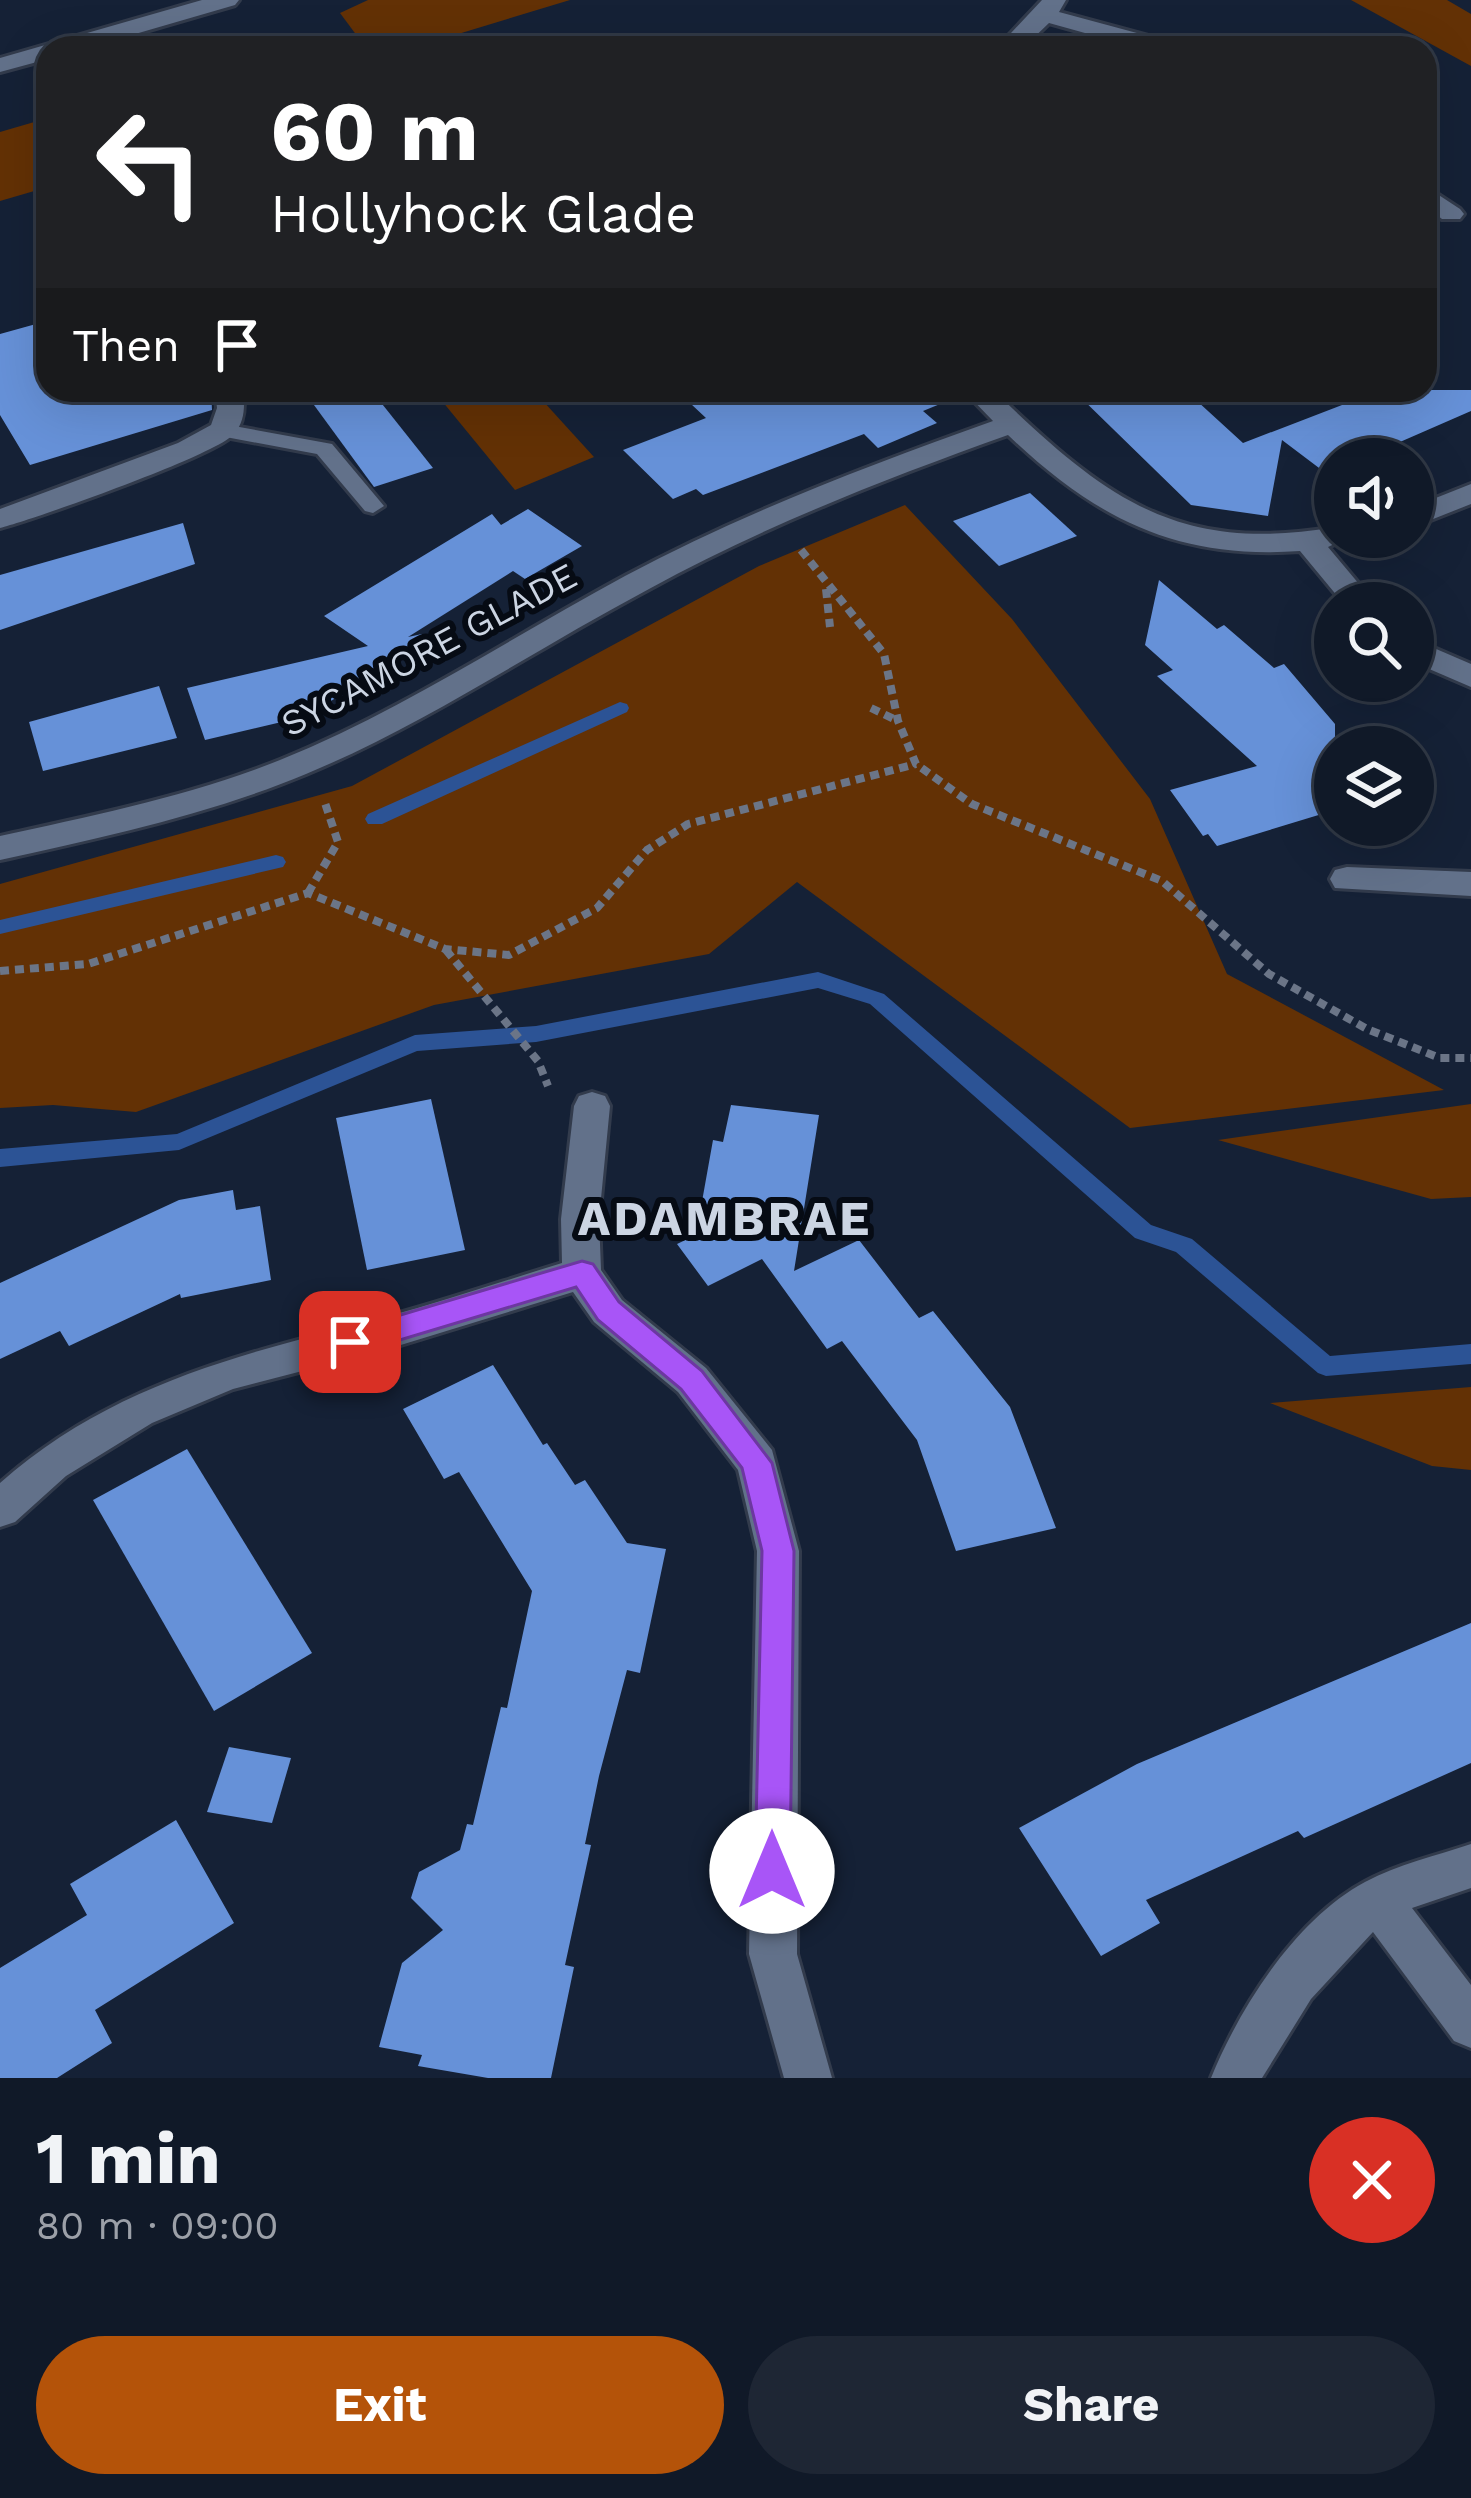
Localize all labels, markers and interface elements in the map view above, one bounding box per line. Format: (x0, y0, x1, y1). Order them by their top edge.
text: 60 m (270, 82, 479, 180)
icon: left (72, 84, 228, 240)
text: Hollyhock Glade (270, 182, 696, 245)
icon: arrive (204, 312, 270, 378)
text: Then (72, 319, 180, 372)
map controls (1314, 438, 1434, 846)
button: sound (1314, 438, 1434, 558)
street label: SYCAMORE GLADE (274, 554, 584, 746)
button: search (1314, 582, 1434, 702)
button: layers (1314, 726, 1434, 846)
district label: ADAMBRAE (578, 1190, 872, 1247)
pin (299, 1291, 401, 1393)
icon: arrive (317, 1309, 383, 1375)
position arrow (709, 1808, 835, 1934)
text: 1 min (36, 2116, 221, 2200)
button: close (1309, 2117, 1435, 2243)
text: 80 m · 09:00 (36, 2203, 279, 2248)
button: Exit (36, 2336, 724, 2474)
button: Share (748, 2336, 1435, 2474)

